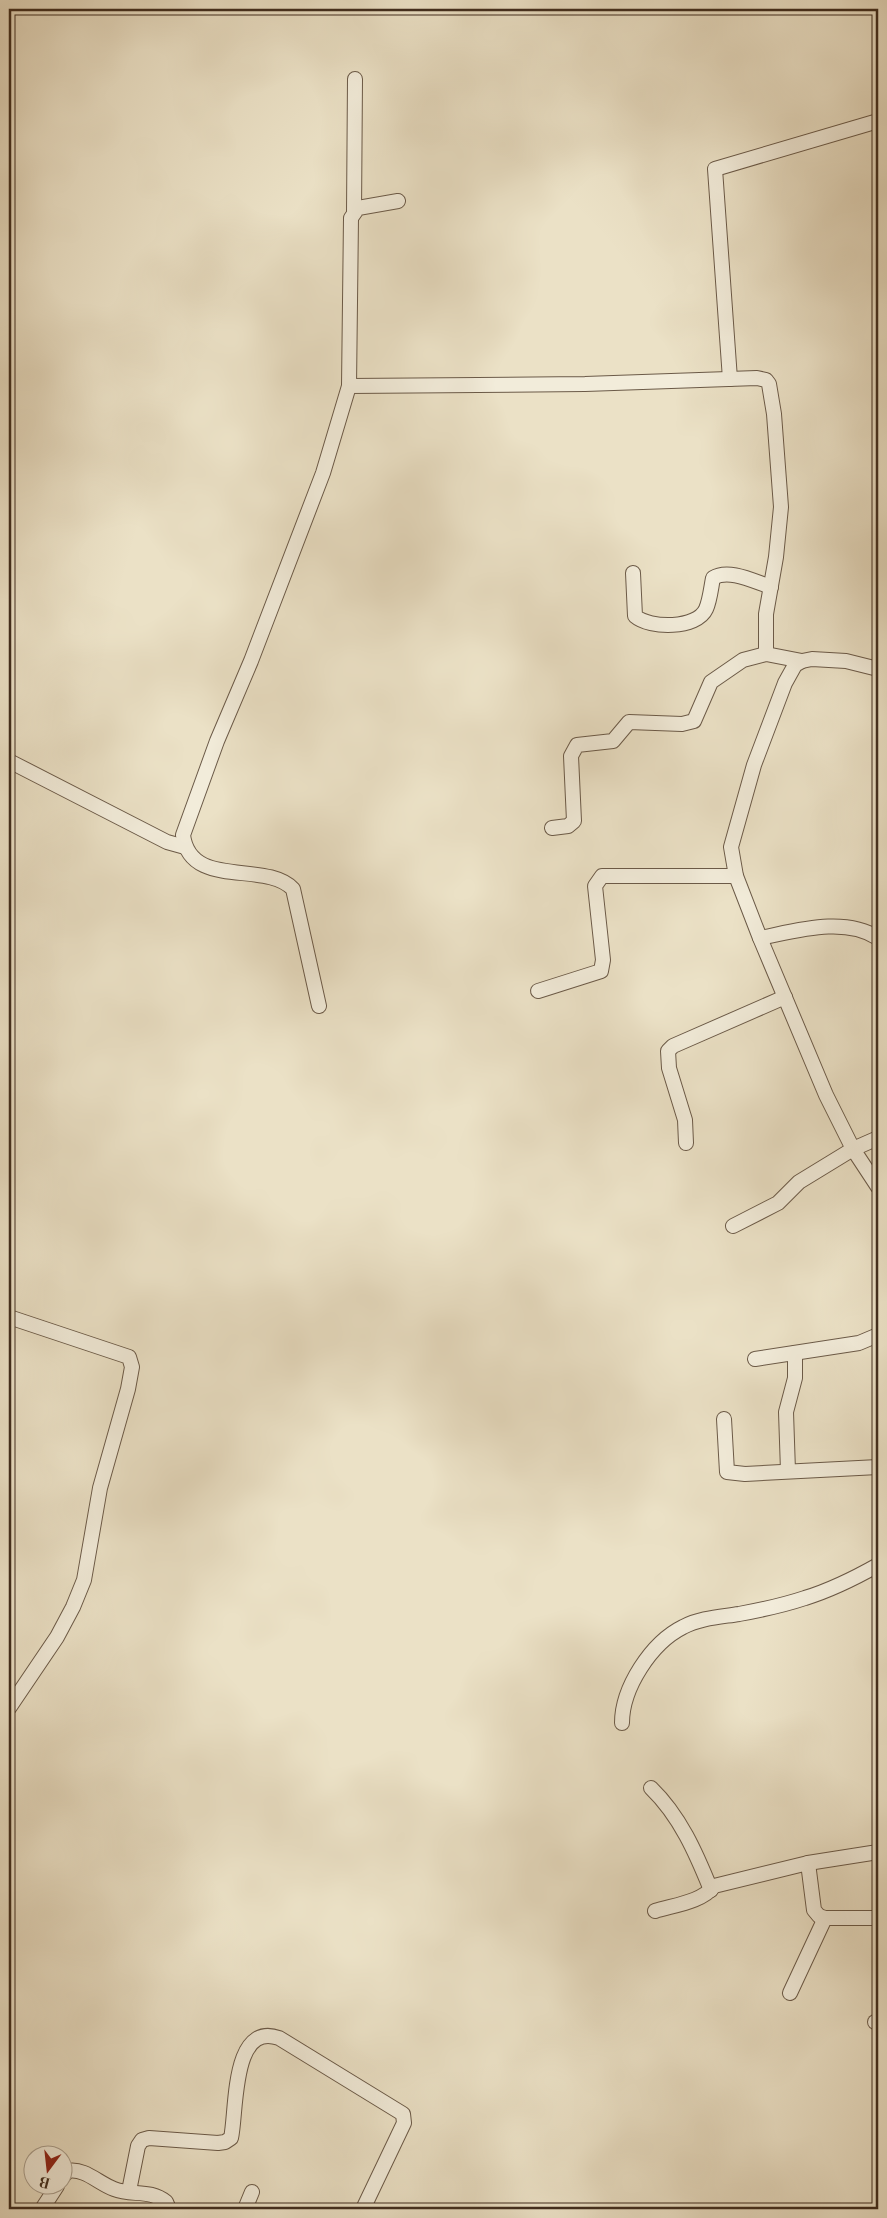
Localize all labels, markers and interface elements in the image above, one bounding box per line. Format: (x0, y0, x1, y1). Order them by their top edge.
north arrow (22, 2146, 72, 2196)
text: B (37, 2172, 52, 2192)

